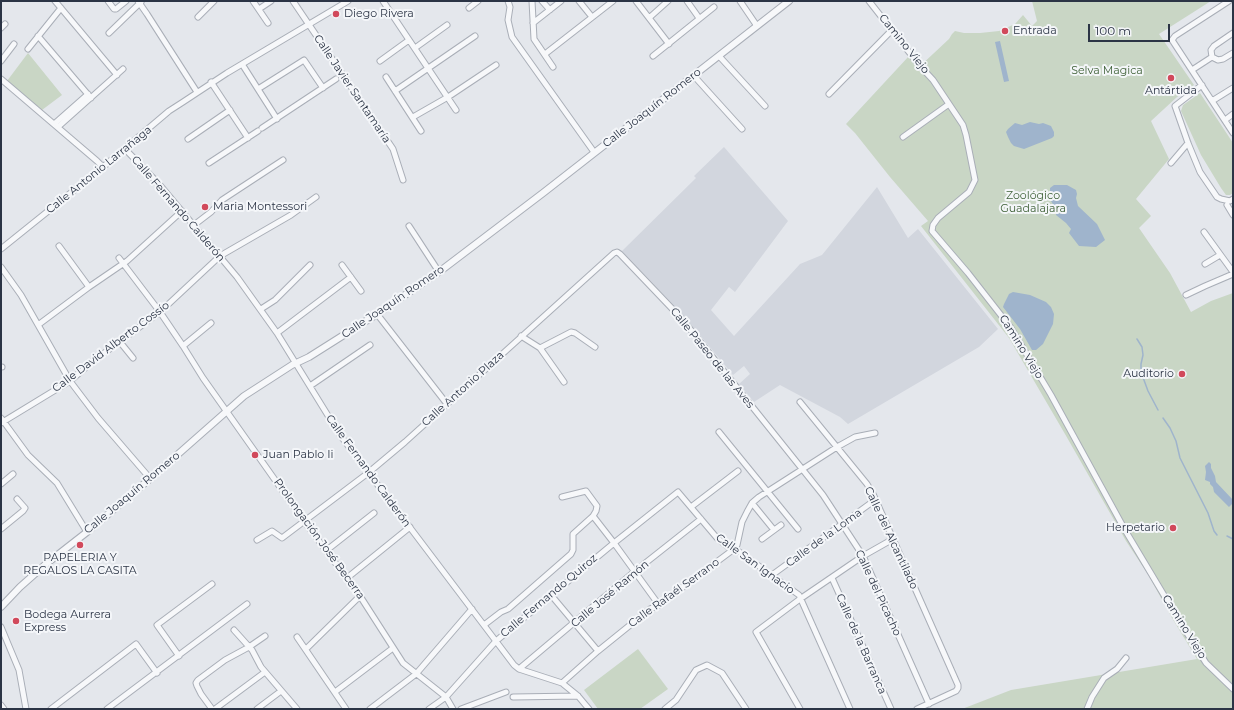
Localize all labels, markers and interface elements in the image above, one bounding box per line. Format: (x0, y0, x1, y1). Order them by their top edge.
place label: Diego Rivera (344, 7, 414, 21)
marker: Diego Rivera (331, 9, 341, 19)
street label: Camino Viejo (876, 11, 932, 77)
scale bar (1090, 16, 1172, 42)
text: 100 m (1095, 23, 1131, 38)
place label: Entrada (1013, 24, 1057, 38)
marker: Entrada (1000, 26, 1010, 36)
street label: Calle Javier Santamaría (311, 32, 393, 146)
park label: Selva Magica (1071, 64, 1143, 78)
street label: Calle Joaquín Romero (600, 66, 704, 150)
marker: Antártida (1166, 73, 1176, 83)
place label: Antártida (1145, 84, 1197, 98)
street label: Calle Antonio Larrañaga (44, 123, 154, 217)
street label: Calle Fernando Calderón (128, 153, 228, 265)
park label: Zoológico Guadalajara (1000, 189, 1066, 215)
place label: Maria Montessori (213, 200, 307, 214)
marker: Maria Montessori (200, 202, 210, 212)
street label: Calle Joaquín Romero (339, 263, 447, 341)
street label: Calle David Alberto Cossío (50, 299, 172, 395)
street label: Calle Paseo de las Aves (667, 305, 757, 411)
street label: Camino Viejo (996, 313, 1046, 381)
street label: Calle Antonio Plaza (419, 349, 507, 429)
place label: Auditorio (1123, 367, 1174, 381)
marker: Auditorio (1177, 369, 1187, 379)
street label: Calle Fernando Calderón (323, 412, 413, 530)
place label: Juan Pablo Ii (263, 448, 333, 462)
street label: Calle Joaquín Romero (81, 449, 183, 537)
marker: Juan Pablo Ii (250, 450, 260, 460)
street label: Prolongación José Becerra (271, 476, 367, 602)
street label: Calle del Alcantilado (861, 485, 921, 591)
street label: Calle de la Loma (784, 506, 864, 570)
place label: Herpetario (1106, 521, 1165, 535)
marker: Herpetario (1168, 523, 1178, 533)
street label: Calle San Ignacio (713, 531, 797, 597)
marker: PAPELERIA Y REGALOS LA CASITA (75, 540, 85, 550)
street label: Calle del Picacho (852, 548, 904, 638)
place label: PAPELERIA Y REGALOS LA CASITA (23, 551, 137, 577)
street label: Calle Fernando Quiroz (498, 552, 600, 640)
street label: Calle Rafaél Serrano (626, 556, 722, 630)
street label: Calle José Ramón (568, 558, 652, 630)
street label: Calle de la Barranca (833, 592, 889, 696)
street label: Camino Viejo (1159, 593, 1209, 661)
place label: Bodega Aurrera Express (24, 608, 111, 634)
marker: Bodega Aurrera Express (11, 616, 21, 626)

